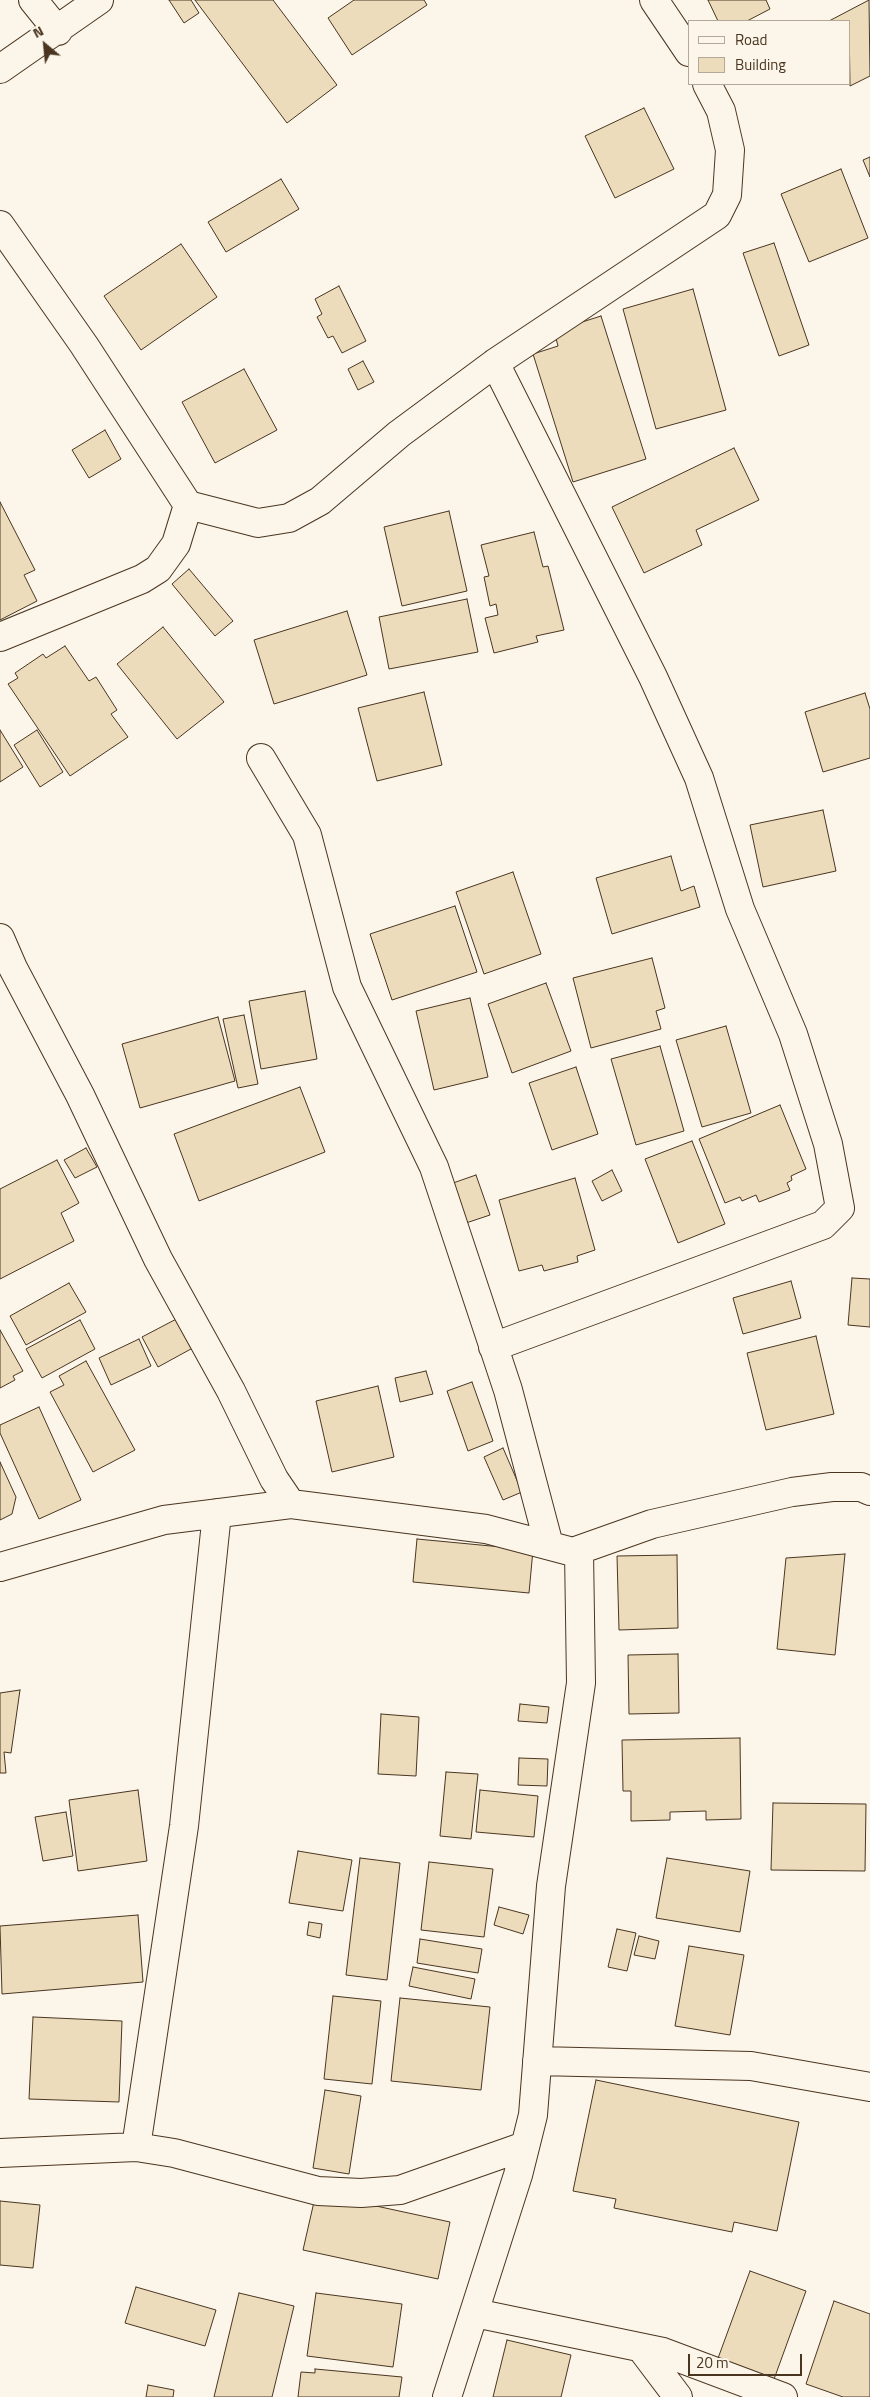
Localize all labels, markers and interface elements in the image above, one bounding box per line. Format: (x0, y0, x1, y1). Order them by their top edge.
north arrow (20, 20, 70, 70)
text: N (29, 20, 47, 43)
legend (688, 20, 850, 85)
text: Road (735, 28, 767, 51)
text: Building (735, 53, 786, 76)
scale bar (690, 2344, 804, 2376)
text: 20 m (696, 2351, 729, 2374)

